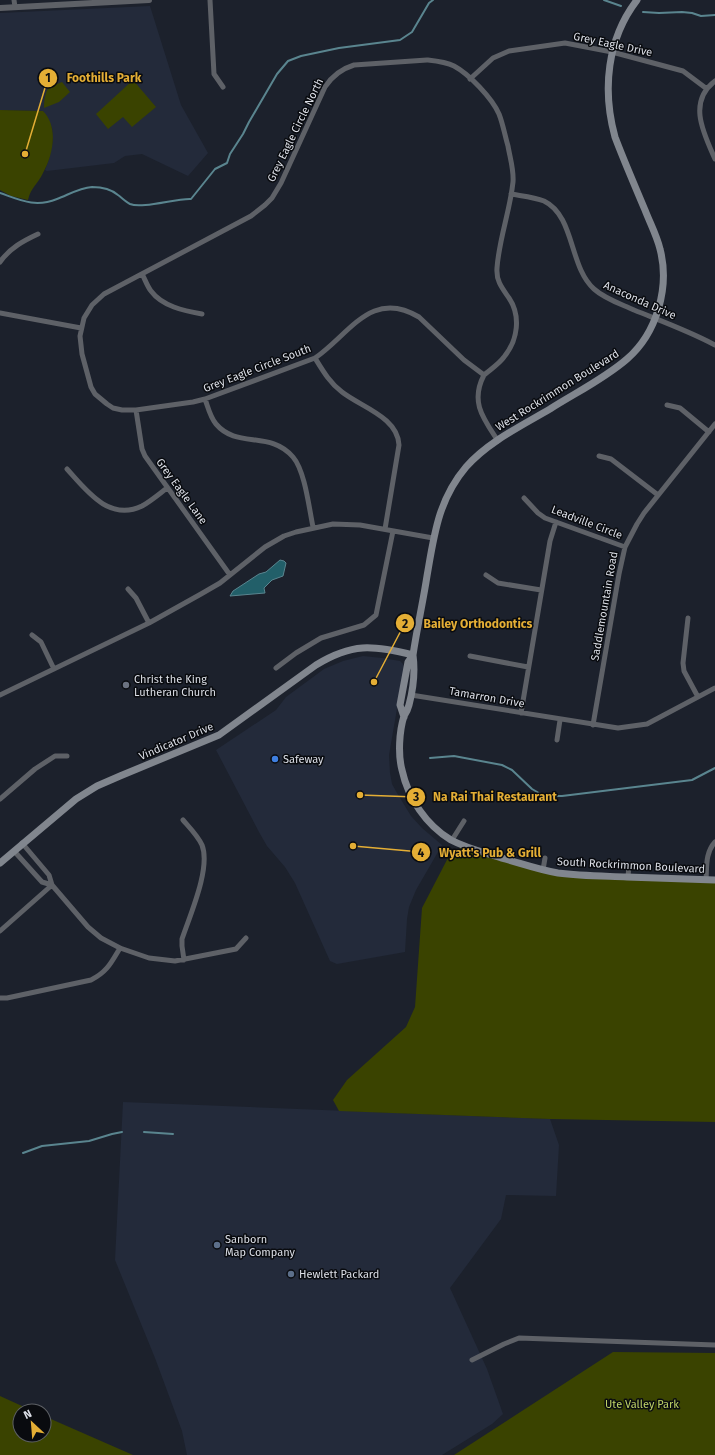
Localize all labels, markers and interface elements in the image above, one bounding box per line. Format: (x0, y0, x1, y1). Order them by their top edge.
street label: Grey Eagle Drive (572, 30, 654, 59)
callout: Foothills Park (38, 66, 149, 90)
text: 1 (45, 71, 51, 85)
text: Foothills Park (67, 71, 142, 85)
street label: Grey Eagle Circle North (265, 76, 326, 184)
street label: Anaconda Drive (602, 279, 678, 322)
street label: Grey Eagle Circle South (201, 342, 313, 395)
street label: West Rockrimmon Boulevard (493, 347, 621, 434)
street label: Grey Eagle Lane (153, 456, 210, 527)
street label: Leadville Circle (549, 503, 624, 542)
street label: Saddlemountain Road (588, 550, 621, 662)
callout: Bailey Orthodontics (395, 611, 540, 635)
text: 2 (402, 617, 408, 631)
text: Bailey Orthodontics (424, 617, 533, 631)
place label: Christ the King Lutheran Church (134, 673, 216, 699)
marker: Christ the King Lutheran Church (121, 680, 131, 690)
street label: Tamarron Drive (448, 684, 526, 711)
street label: Vindicator Drive (137, 720, 215, 763)
place label: Safeway (283, 753, 324, 766)
marker: Safeway (270, 754, 280, 764)
callout: Na Rai Thai Restaurant (406, 785, 565, 809)
text: 3 (412, 790, 419, 804)
text: Na Rai Thai Restaurant (433, 790, 557, 804)
callout: Wyatt's Pub & Grill (411, 840, 549, 864)
text: 4 (418, 846, 425, 860)
text: Wyatt's Pub & Grill (439, 846, 541, 860)
street label: South Rockrimmon Boulevard (557, 855, 705, 876)
place label: Sanborn Map Company (225, 1233, 296, 1259)
marker: Sanborn Map Company (212, 1240, 222, 1250)
place label: Hewlett Packard (299, 1268, 379, 1281)
marker: Hewlett Packard (286, 1269, 296, 1279)
park label: Ute Valley Park (605, 1398, 679, 1411)
north arrow (12, 1403, 52, 1443)
text: N (22, 1407, 34, 1422)

